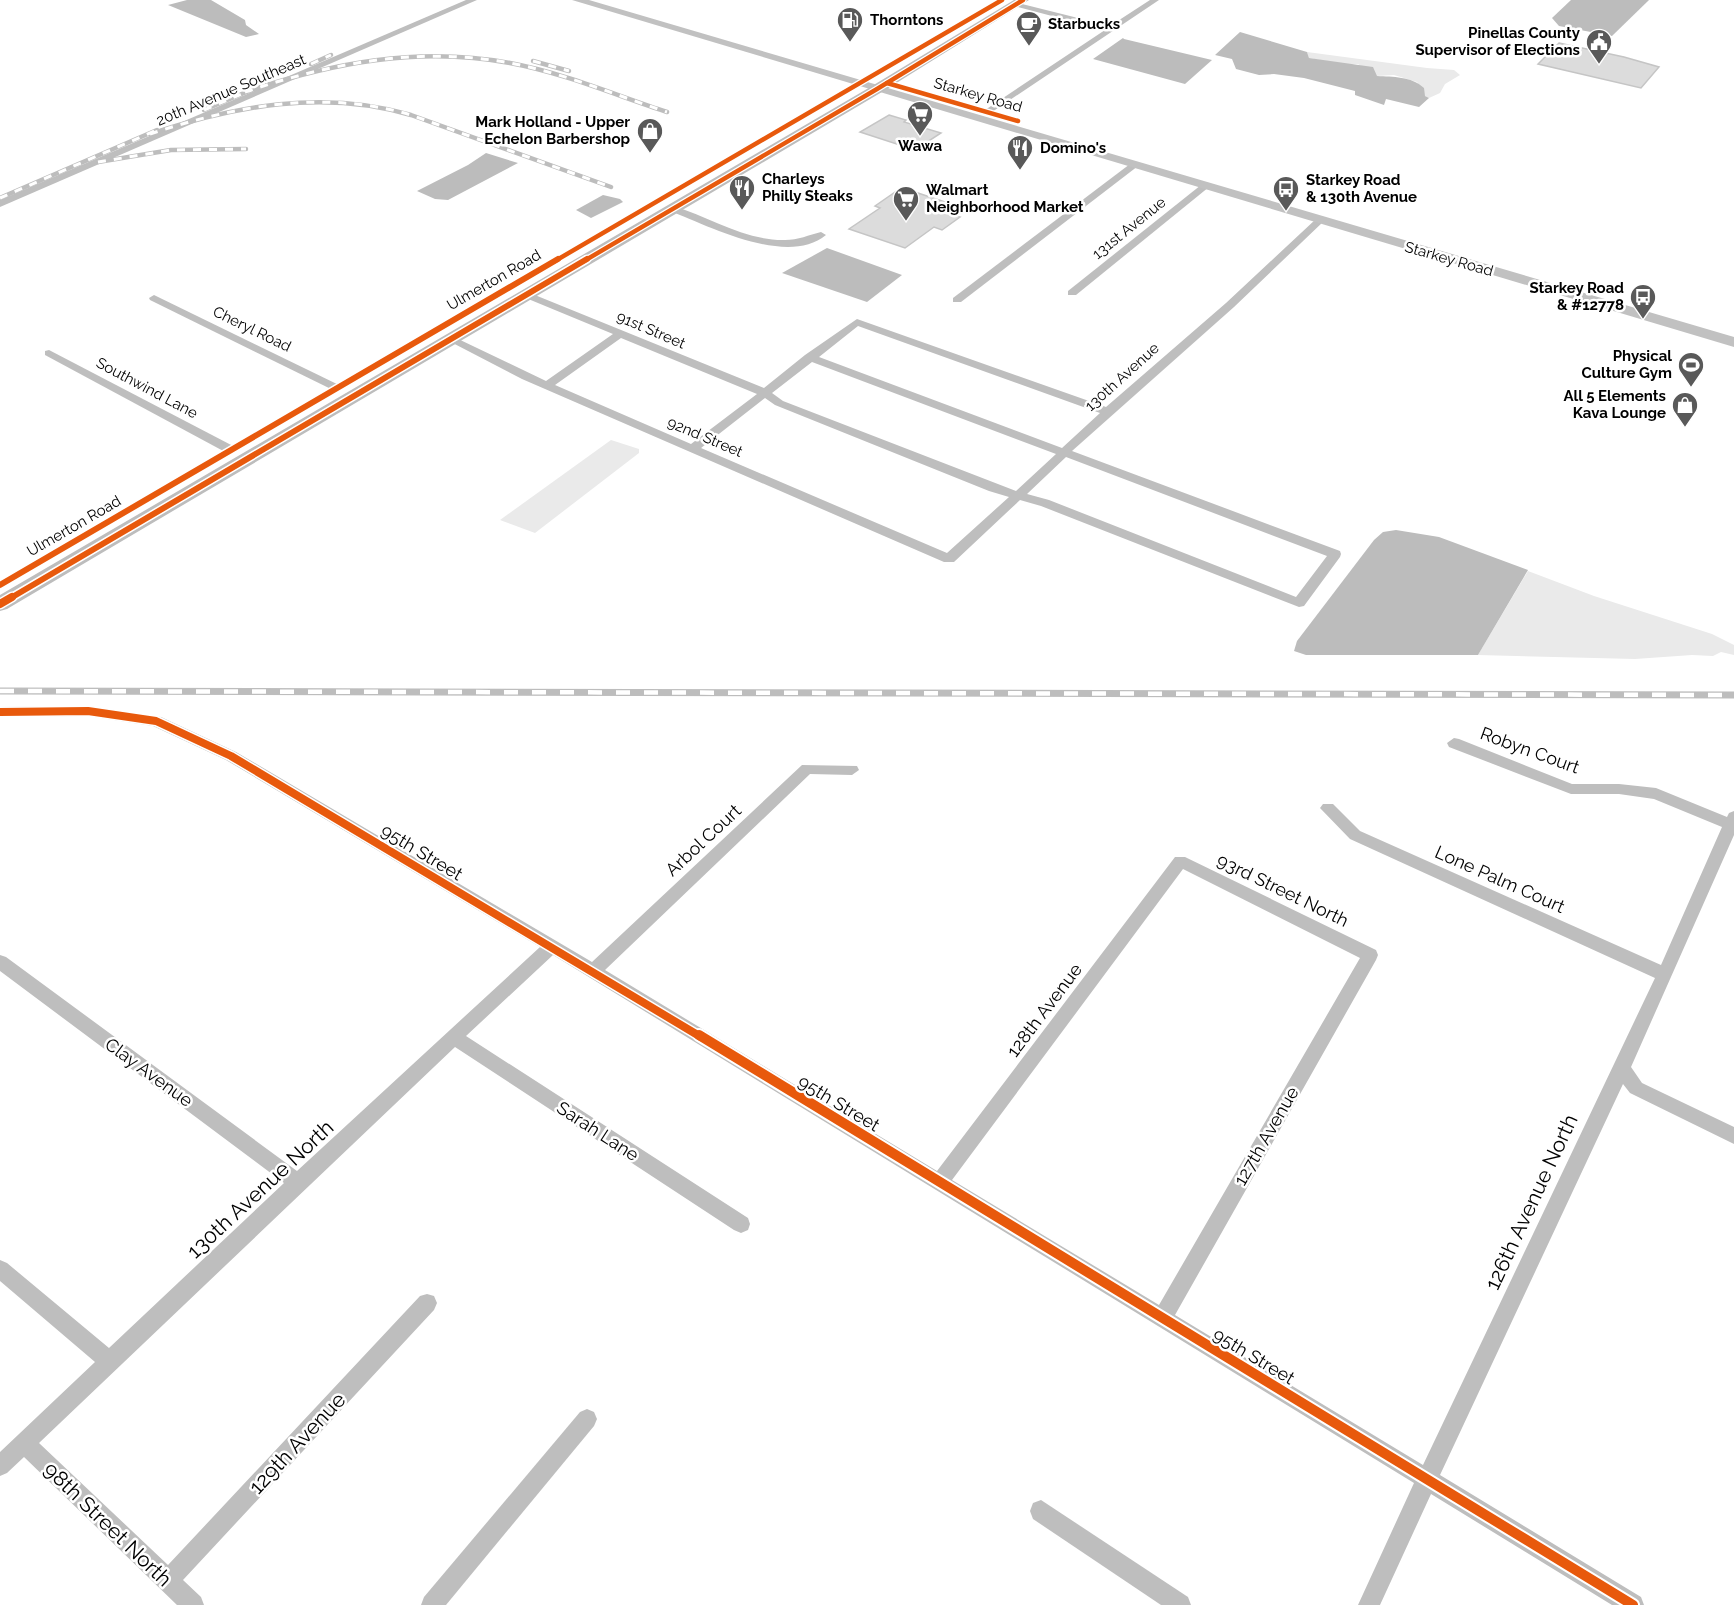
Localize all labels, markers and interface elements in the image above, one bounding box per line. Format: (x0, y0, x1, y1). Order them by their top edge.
fuel station icon: Thorntons (835, 5, 865, 43)
cafe icon: Starbucks (1014, 9, 1044, 47)
place label: Thorntons (870, 11, 943, 29)
place label: Starbucks (1048, 15, 1120, 33)
place label: Pinellas County Supervisor of Elections (1415, 24, 1581, 59)
public building icon: Pinellas County Supervisor of Elections (1584, 27, 1614, 65)
street label: 20th Avenue Southeast (154, 50, 308, 130)
street label: Starkey Road (932, 74, 1024, 116)
supermarket icon: Wawa (905, 99, 935, 137)
place label: Mark Holland - Upper Echelon Barbershop (475, 113, 630, 148)
shop icon: Mark Holland - Upper Echelon Barbershop (635, 116, 665, 154)
restaurant icon: Domino's (1005, 133, 1035, 171)
place label: Wawa (898, 137, 943, 155)
place label: Domino's (1040, 139, 1106, 157)
place label: Charleys Philly Steaks (762, 170, 853, 205)
place label: Starkey Road & 130th Avenue (1306, 171, 1417, 206)
restaurant icon: Charleys Philly Steaks (727, 173, 757, 211)
bus stop icon: Starkey Road & 130th Avenue (1271, 174, 1301, 212)
place label: Walmart Neighborhood Market (926, 181, 1084, 216)
supermarket icon: Walmart Neighborhood Market (891, 184, 921, 222)
street label: 131st Avenue (1089, 193, 1169, 263)
street label: Starkey Road (1403, 238, 1495, 280)
street label: Ulmerton Road (444, 246, 544, 314)
place label: Starkey Road & #12778 (1530, 279, 1624, 314)
bus stop icon: Starkey Road & #12778 (1628, 282, 1658, 320)
street label: Cheryl Road (210, 302, 294, 356)
street label: 91st Street (614, 307, 688, 353)
street label: 130th Avenue (1081, 339, 1163, 415)
place label: Physical Culture Gym (1582, 347, 1672, 382)
sports icon: Physical Culture Gym (1676, 350, 1706, 388)
street label: Southwind Lane (93, 354, 201, 422)
place label: All 5 Elements Kava Lounge (1563, 387, 1666, 422)
shop icon: All 5 Elements Kava Lounge (1670, 390, 1700, 428)
street label: 92nd Street (665, 413, 745, 461)
street label: Ulmerton Road (24, 492, 124, 560)
street label: Robyn Court (1478, 722, 1582, 778)
street label: Arbol Court (661, 800, 745, 880)
street label: 95th Street (377, 819, 467, 885)
street label: Lone Palm Court (1432, 841, 1568, 917)
street label: 93rd Street North (1214, 849, 1352, 931)
street label: 128th Avenue (1002, 959, 1086, 1061)
street label: Clay Avenue (101, 1033, 197, 1111)
street label: 95th Street (794, 1070, 884, 1136)
street label: 127th Avenue (1229, 1083, 1303, 1189)
street label: Sarah Lane (553, 1097, 643, 1165)
street label: 126th Avenue North (1479, 1110, 1583, 1294)
street label: 130th Avenue North (182, 1115, 338, 1263)
street label: 95th Street (1209, 1323, 1299, 1389)
street label: 129th Avenue (244, 1387, 350, 1499)
street label: 98th Street North (39, 1457, 177, 1591)

